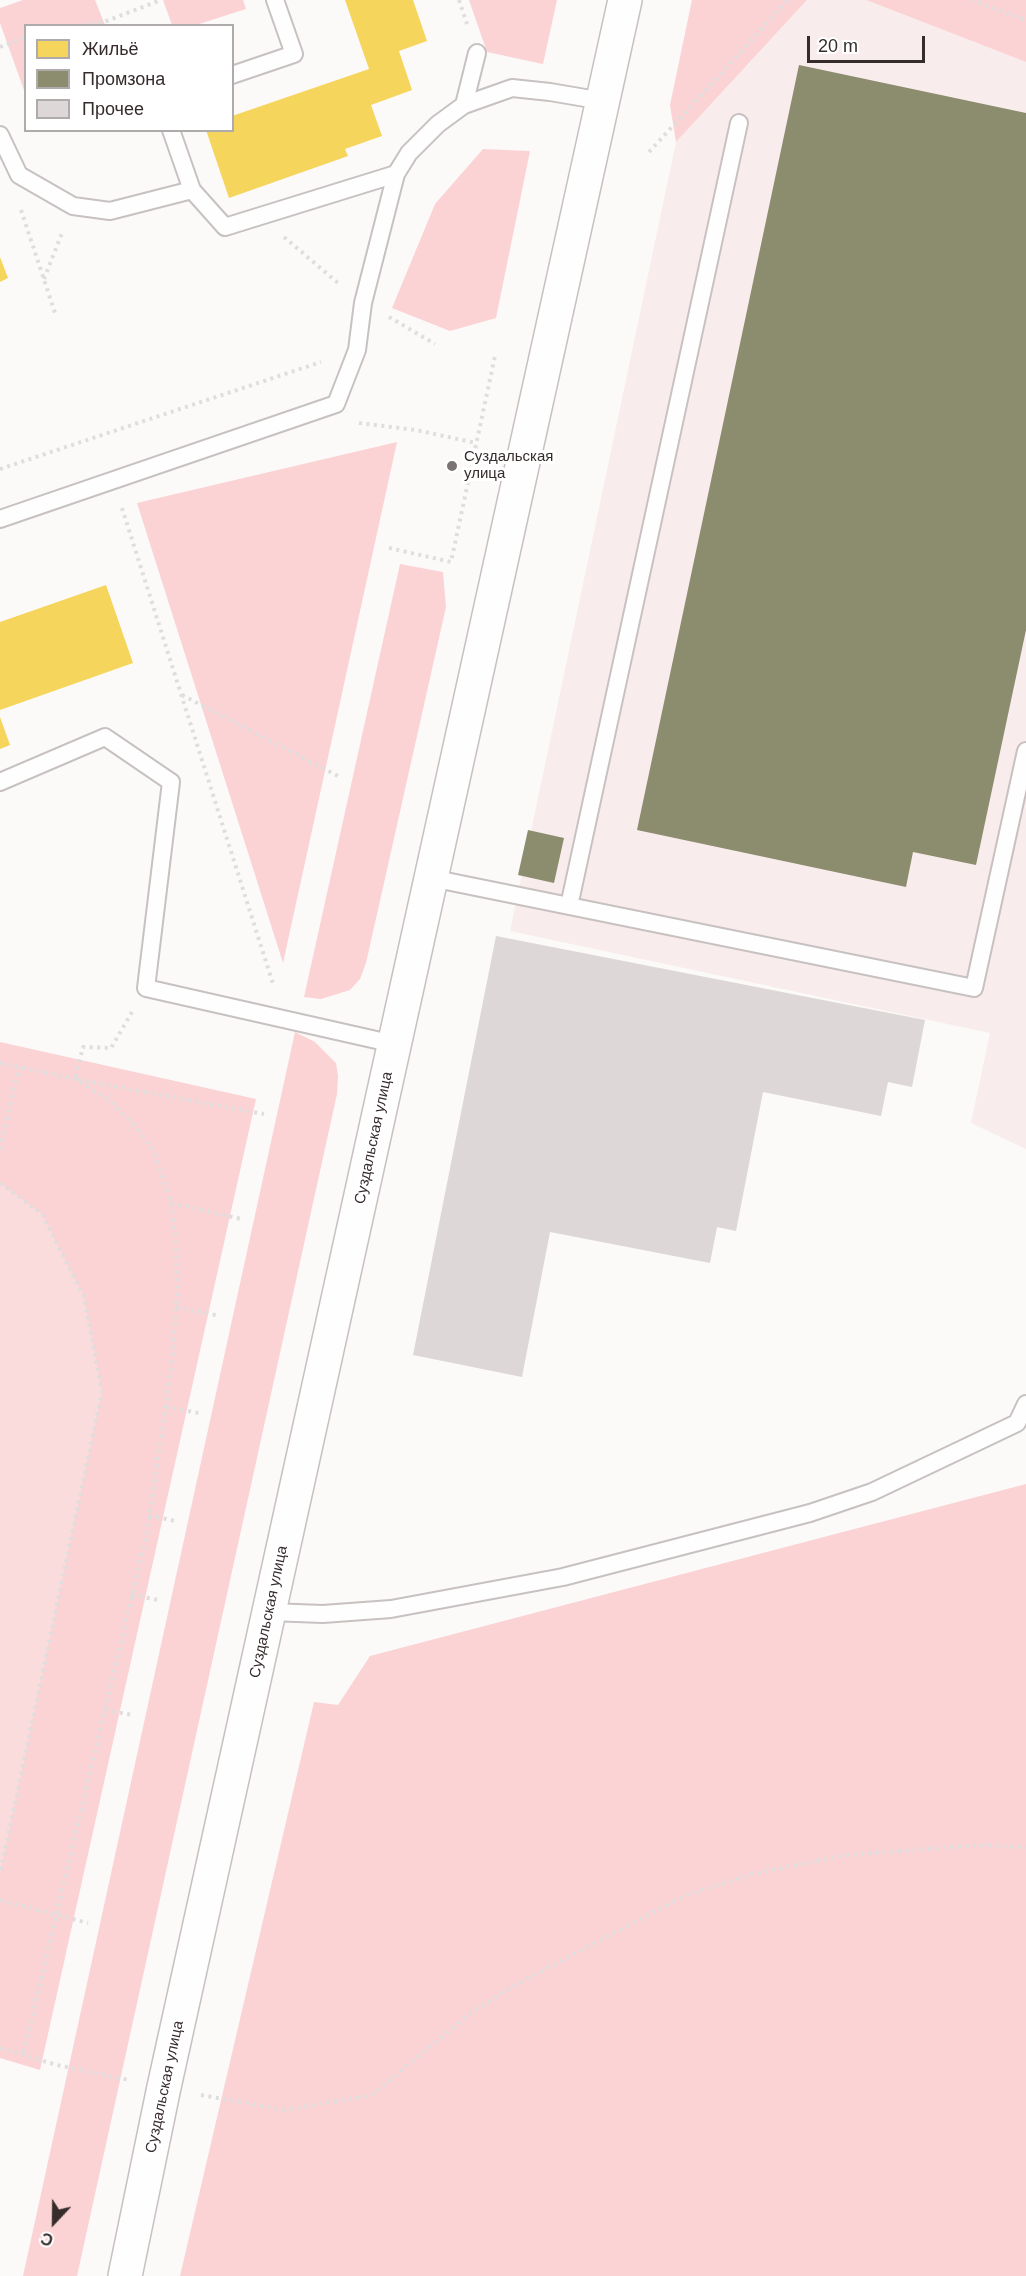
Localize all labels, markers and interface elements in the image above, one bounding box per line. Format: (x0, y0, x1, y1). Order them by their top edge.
legend (24, 24, 234, 132)
scale bar (810, 24, 928, 62)
text: 20 m (818, 36, 858, 56)
text: Жильё (82, 39, 139, 59)
text: Промзона (82, 69, 165, 89)
text: Прочее (82, 99, 144, 119)
place label: Суздальская улица (464, 448, 553, 483)
marker: Суздальская улица (445, 459, 459, 473)
street label: Суздальская улица (351, 1070, 397, 1206)
street label: Суздальская улица (246, 1544, 292, 1680)
street label: Суздальская улица (142, 2019, 188, 2155)
north arrow (24, 2192, 84, 2252)
text: С (39, 2229, 56, 2249)

